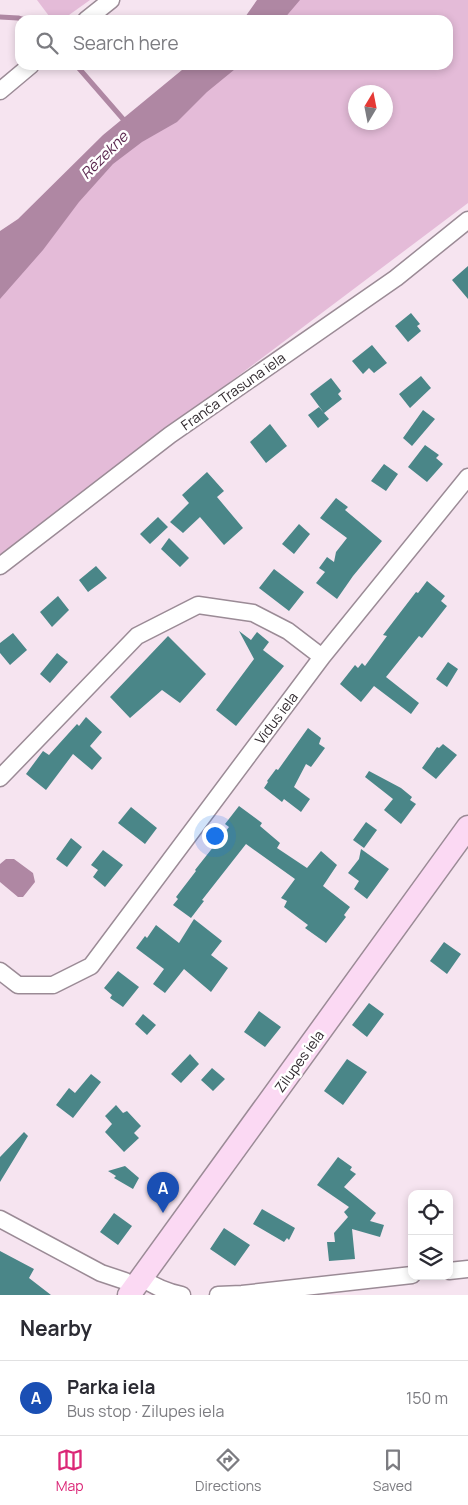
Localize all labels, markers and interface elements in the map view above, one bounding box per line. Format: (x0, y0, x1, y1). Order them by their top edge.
search box (15, 15, 453, 70)
icon: search (33, 29, 61, 57)
text: Search here (73, 30, 179, 56)
north arrow (348, 85, 393, 130)
water label: Rēzekne (76, 126, 133, 183)
street label: Franča Trasuna iela (177, 348, 289, 434)
street label: Vidus iela (250, 688, 302, 748)
your location (202, 823, 228, 849)
street label: Zilupes iela (270, 1026, 328, 1096)
pin: A (147, 1172, 179, 1213)
map controls (408, 1190, 453, 1280)
button: locate (408, 1190, 453, 1235)
button: layers (408, 1235, 453, 1280)
text: Nearby (20, 1314, 92, 1342)
text: Parka iela (67, 1374, 155, 1400)
text: A (31, 1387, 41, 1409)
text: 150 m (406, 1387, 448, 1409)
text: Bus stop · Zilupes iela (67, 1400, 224, 1422)
tab: Map (56, 1446, 84, 1495)
tab: Directions (195, 1446, 261, 1495)
tab: Saved (373, 1446, 412, 1495)

